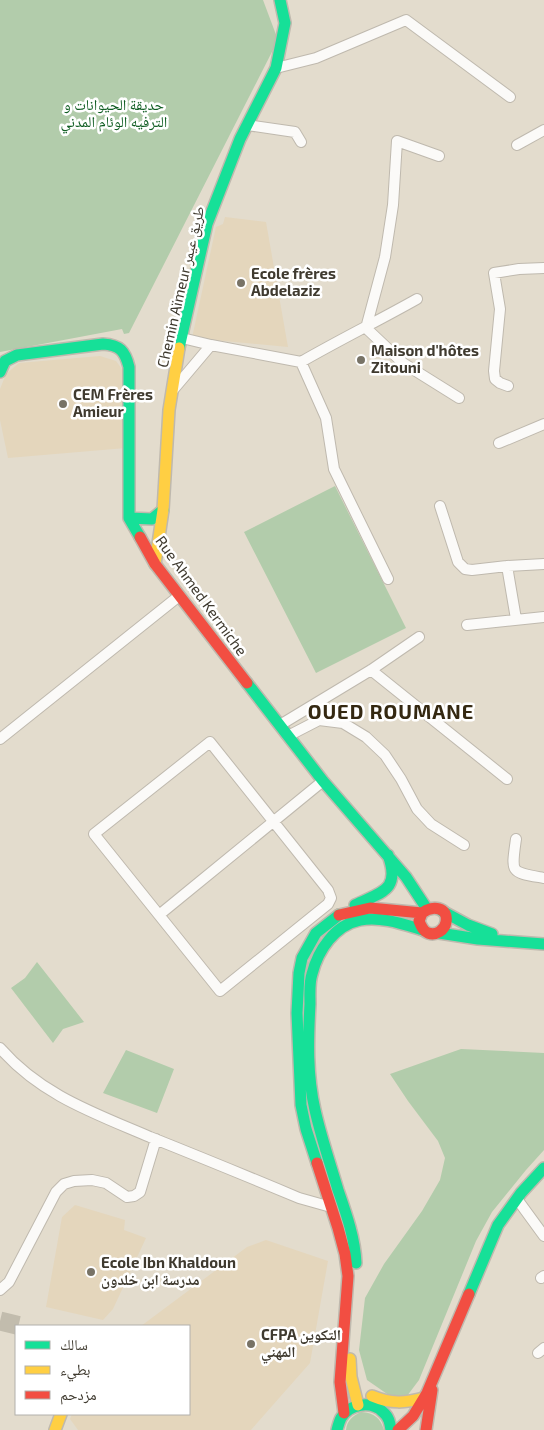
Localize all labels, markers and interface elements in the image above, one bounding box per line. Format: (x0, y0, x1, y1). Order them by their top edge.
park label: حديقة الحيوانات و الترفيه الوئام المدني (61, 95, 167, 134)
street label: Chemin Aïmeur طريق عيمر (153, 204, 209, 370)
place label: Ecole frères Abdelaziz (251, 264, 336, 299)
marker: Ecole frères Abdelaziz (235, 277, 247, 289)
place label: Maison d'hôtes Zitouni (371, 341, 479, 376)
marker: Maison d'hôtes Zitouni (355, 354, 367, 366)
place label: CEM Frères Amieur (73, 385, 153, 420)
marker: CEM Frères Amieur (57, 398, 69, 410)
street label: Rue Ahmed Kermiche (152, 532, 251, 659)
district label: OUED ROUMANE (308, 699, 474, 723)
place label: Ecole Ibn Khaldoun مدرسة ابن خلدون (101, 1253, 236, 1289)
marker: Ecole Ibn Khaldoun مدرسة ابن خلدون (85, 1266, 97, 1278)
legend (15, 1325, 190, 1415)
place label: CFPA التكوين المهني (261, 1325, 341, 1364)
text: سالك (60, 1335, 88, 1353)
marker: CFPA التكوين المهني (245, 1338, 257, 1350)
text: بطيء (60, 1360, 90, 1382)
text: مزدحم (60, 1385, 97, 1405)

